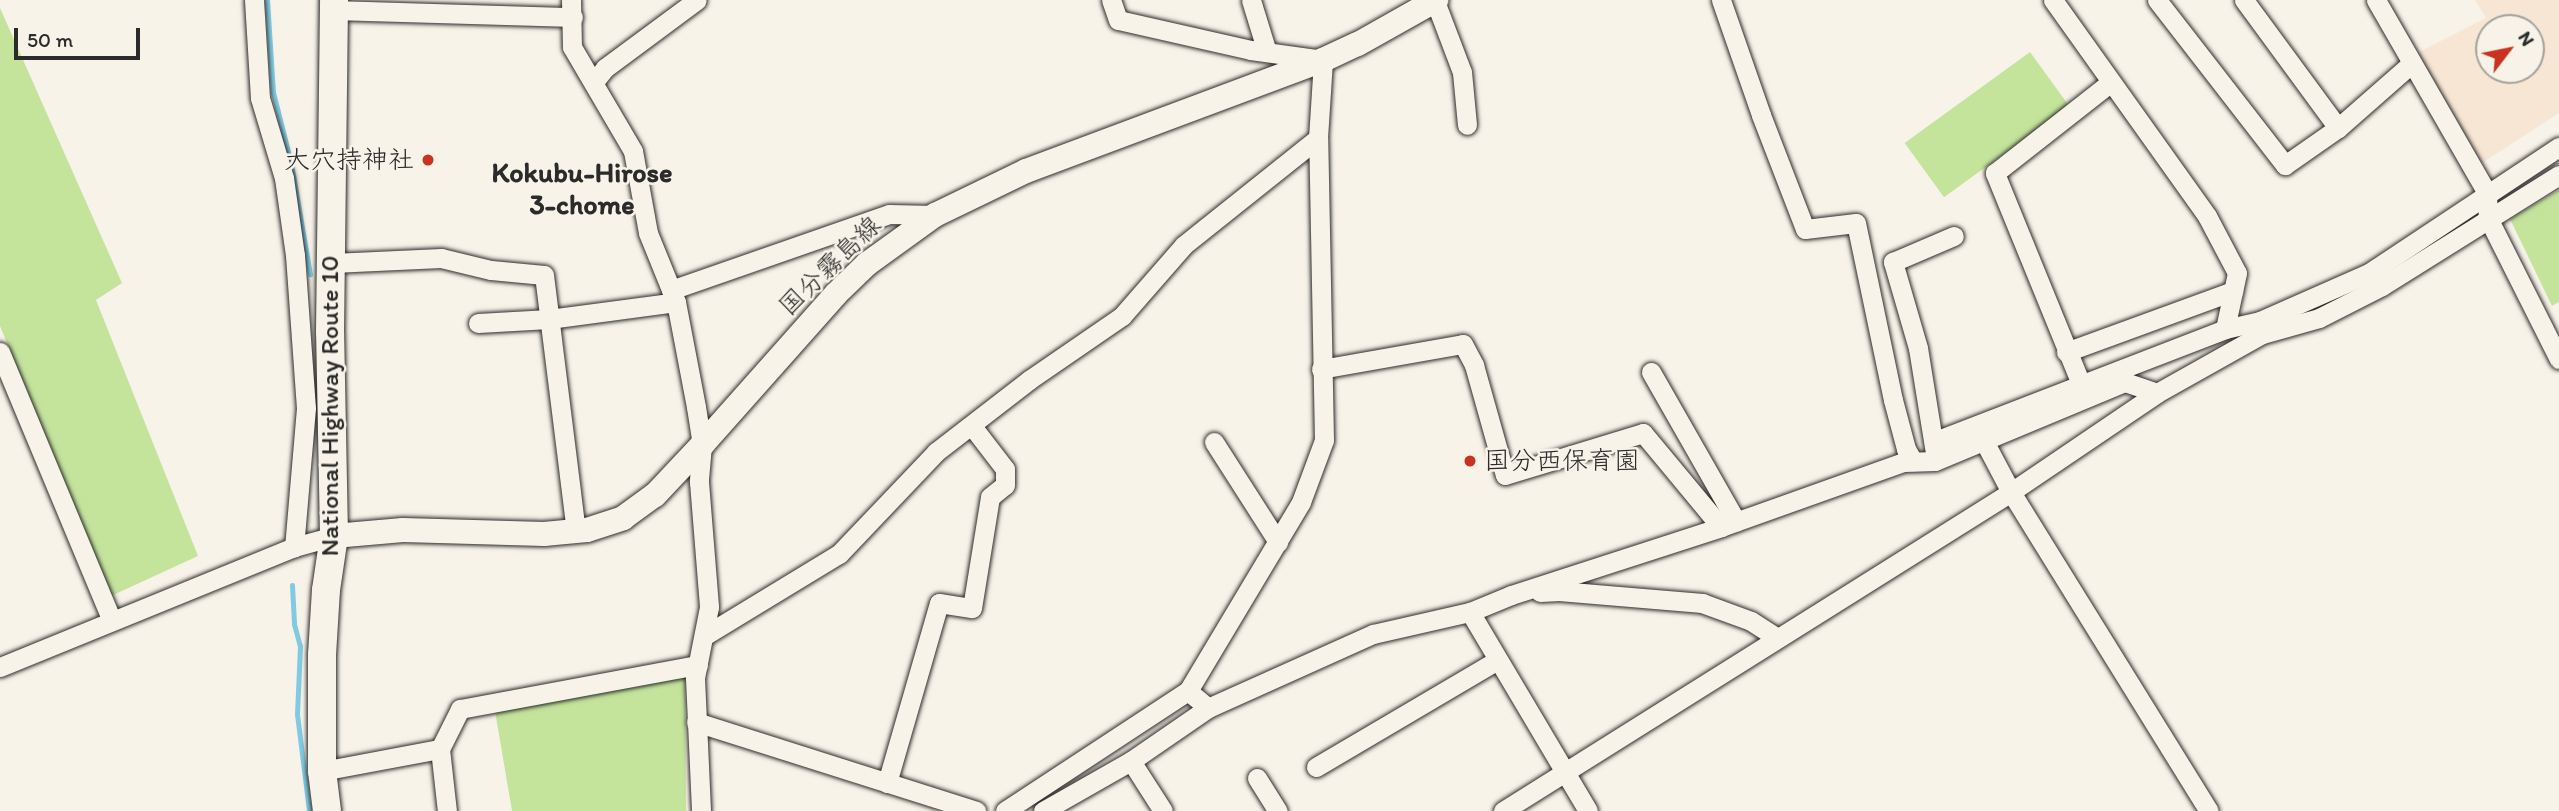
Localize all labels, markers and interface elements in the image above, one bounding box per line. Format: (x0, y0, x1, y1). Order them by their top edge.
scale bar (18, 14, 144, 58)
north arrow (2475, 14, 2545, 84)
text: 50 m (27, 27, 73, 52)
text: N (2513, 27, 2540, 50)
place label: 大穴持神社 (284, 144, 414, 176)
marker: 大穴持神社 (420, 152, 436, 168)
district label: Kokubu-Hirose 3-chome (491, 155, 673, 221)
street label: 国分霧島線 (772, 210, 888, 322)
street label: National Highway Route 10 (314, 256, 346, 556)
place label: 国分西保育園 (1484, 445, 1640, 477)
marker: 国分西保育園 (1462, 453, 1478, 469)

